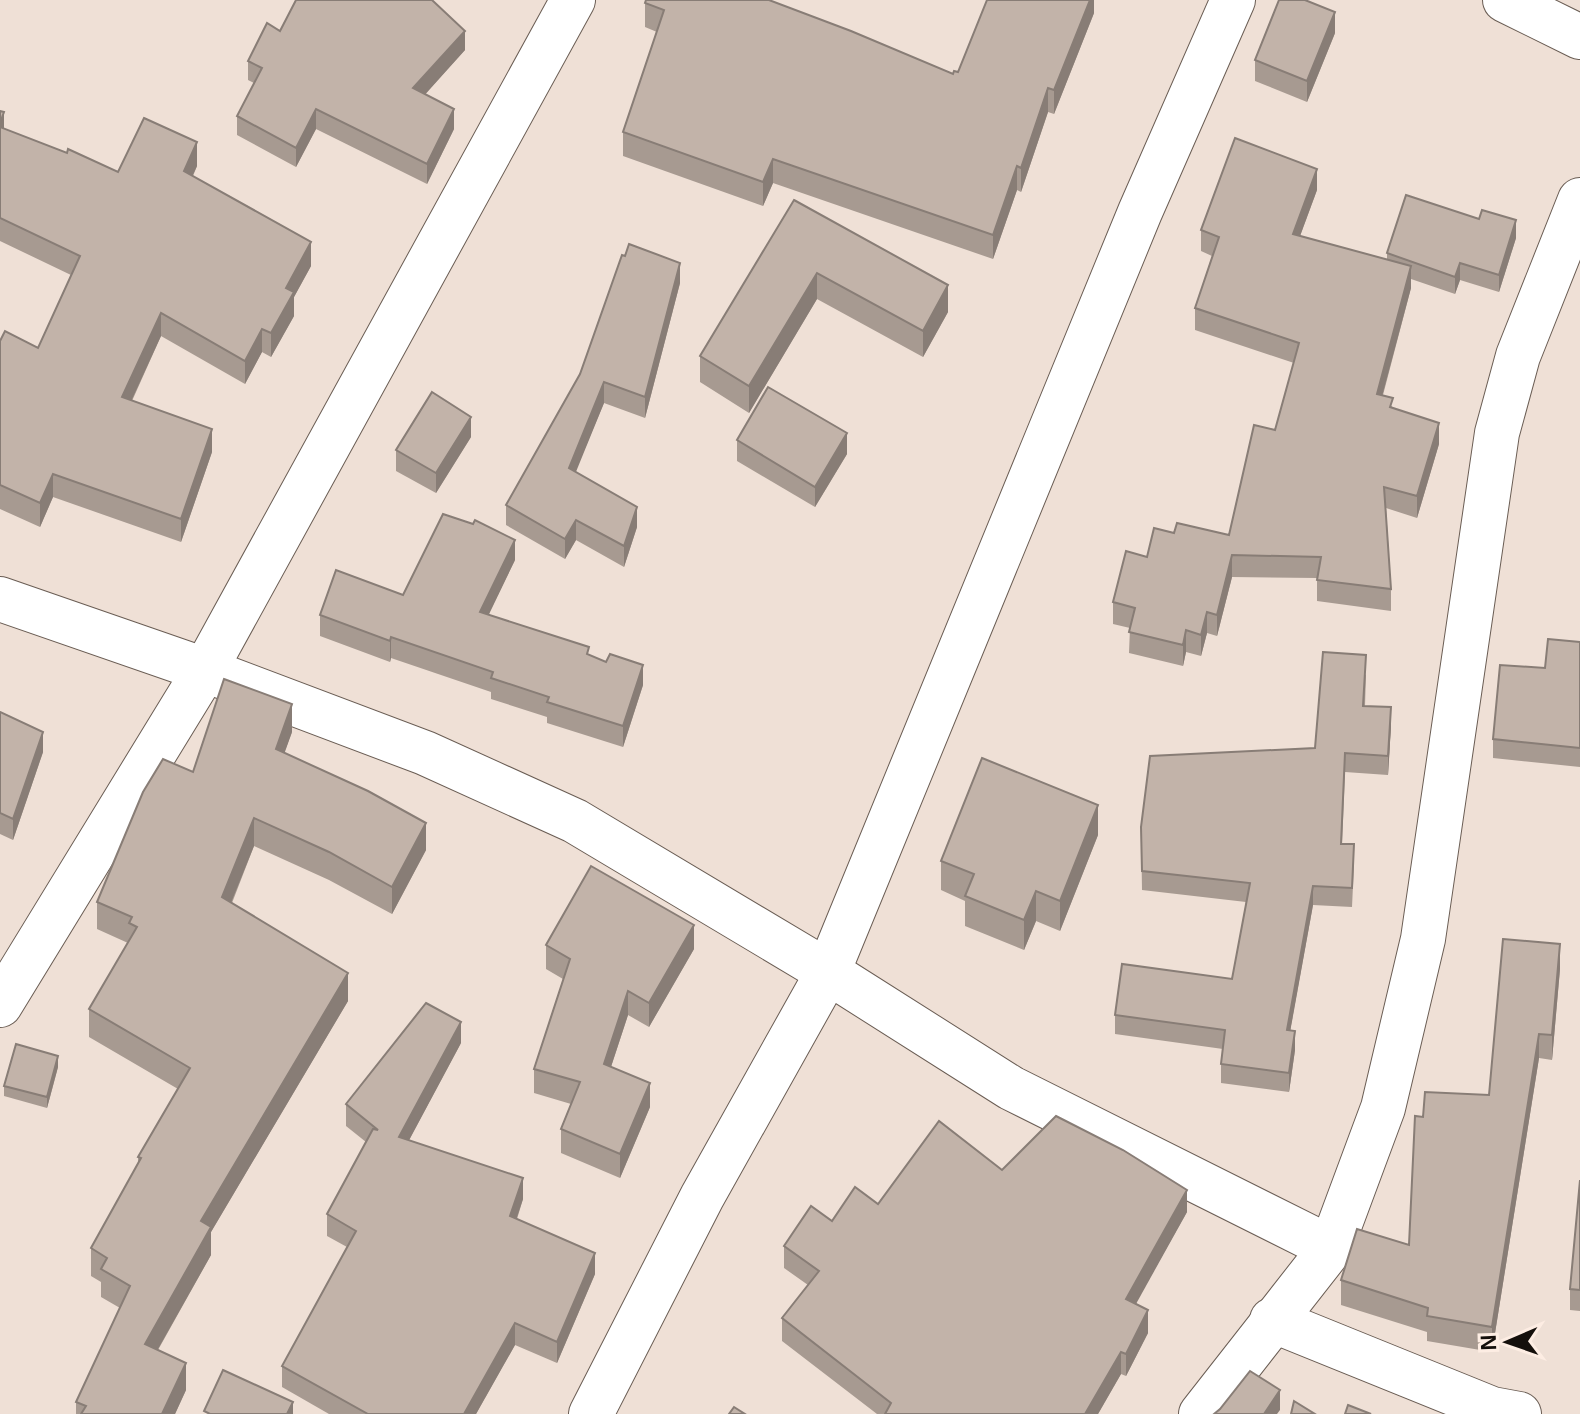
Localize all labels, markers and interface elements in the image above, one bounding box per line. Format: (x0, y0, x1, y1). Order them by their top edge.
north arrow (1468, 1302, 1548, 1382)
text: N (1476, 1334, 1501, 1351)

